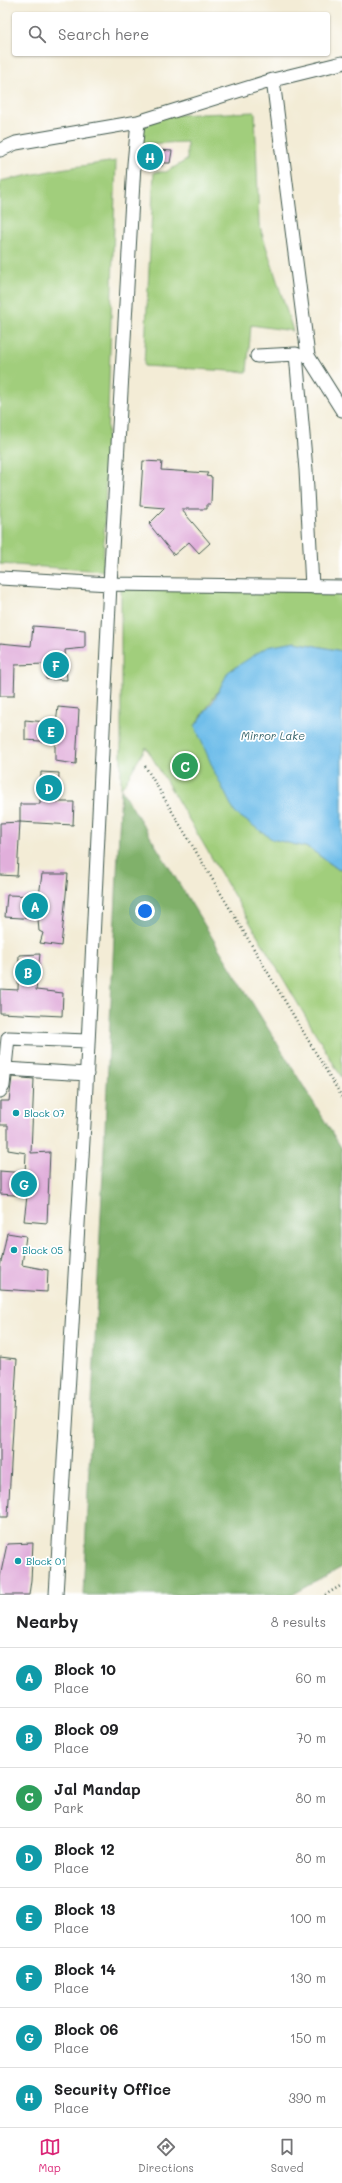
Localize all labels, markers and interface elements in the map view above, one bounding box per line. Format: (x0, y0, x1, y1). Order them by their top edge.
search box (12, 12, 330, 56)
icon: search (26, 23, 48, 45)
text: Search here (58, 24, 149, 44)
pin: H (137, 142, 163, 172)
pin: F (43, 650, 69, 680)
pin: E (38, 716, 64, 746)
water label: Mirror Lake (241, 728, 305, 743)
pin: C (172, 751, 198, 781)
pin: D (36, 773, 62, 803)
pin: A (22, 891, 48, 921)
your location (135, 901, 155, 921)
pin: B (15, 957, 41, 987)
place label: Block 07 (24, 1106, 65, 1120)
marker: Block 07 (11, 1108, 21, 1118)
pin: G (11, 1169, 37, 1199)
place label: Block 05 (22, 1243, 63, 1257)
marker: Block 05 (9, 1245, 19, 1255)
place label: Block 01 (26, 1554, 66, 1568)
marker: Block 01 (13, 1556, 23, 1566)
text: Nearby (16, 1610, 78, 1632)
text: 8 results (271, 1613, 326, 1630)
text: Block 10 (54, 1659, 116, 1679)
text: A (24, 1669, 34, 1686)
text: 60 m (296, 1669, 326, 1686)
text: Place (54, 1679, 89, 1696)
text: Block 09 (54, 1719, 118, 1739)
text: B (25, 1729, 33, 1746)
text: 70 m (296, 1729, 326, 1746)
text: Place (54, 1739, 89, 1756)
text: Jal Mandap (54, 1779, 141, 1799)
text: C (24, 1789, 34, 1806)
text: 80 m (296, 1789, 326, 1806)
text: Park (54, 1799, 83, 1816)
text: Block 12 (54, 1839, 115, 1859)
text: D (24, 1849, 34, 1866)
text: 80 m (296, 1849, 326, 1866)
text: Place (54, 1859, 89, 1876)
text: Block 13 (54, 1899, 115, 1919)
text: E (25, 1909, 33, 1926)
text: 100 m (290, 1909, 326, 1926)
text: Place (54, 1919, 89, 1936)
text: Block 14 (54, 1959, 116, 1979)
text: F (25, 1969, 33, 1986)
text: 130 m (290, 1969, 326, 1986)
text: Place (54, 1979, 89, 1996)
text: Block 06 (54, 2019, 118, 2039)
text: G (24, 2029, 34, 2046)
text: 150 m (290, 2029, 326, 2046)
text: Place (54, 2039, 89, 2056)
text: Security Office (54, 2079, 171, 2099)
text: H (24, 2089, 34, 2106)
text: 390 m (288, 2089, 326, 2106)
text: Place (54, 2099, 89, 2116)
tab: Map (39, 2136, 61, 2175)
tab: Directions (138, 2136, 194, 2175)
tab: Saved (271, 2136, 303, 2175)

